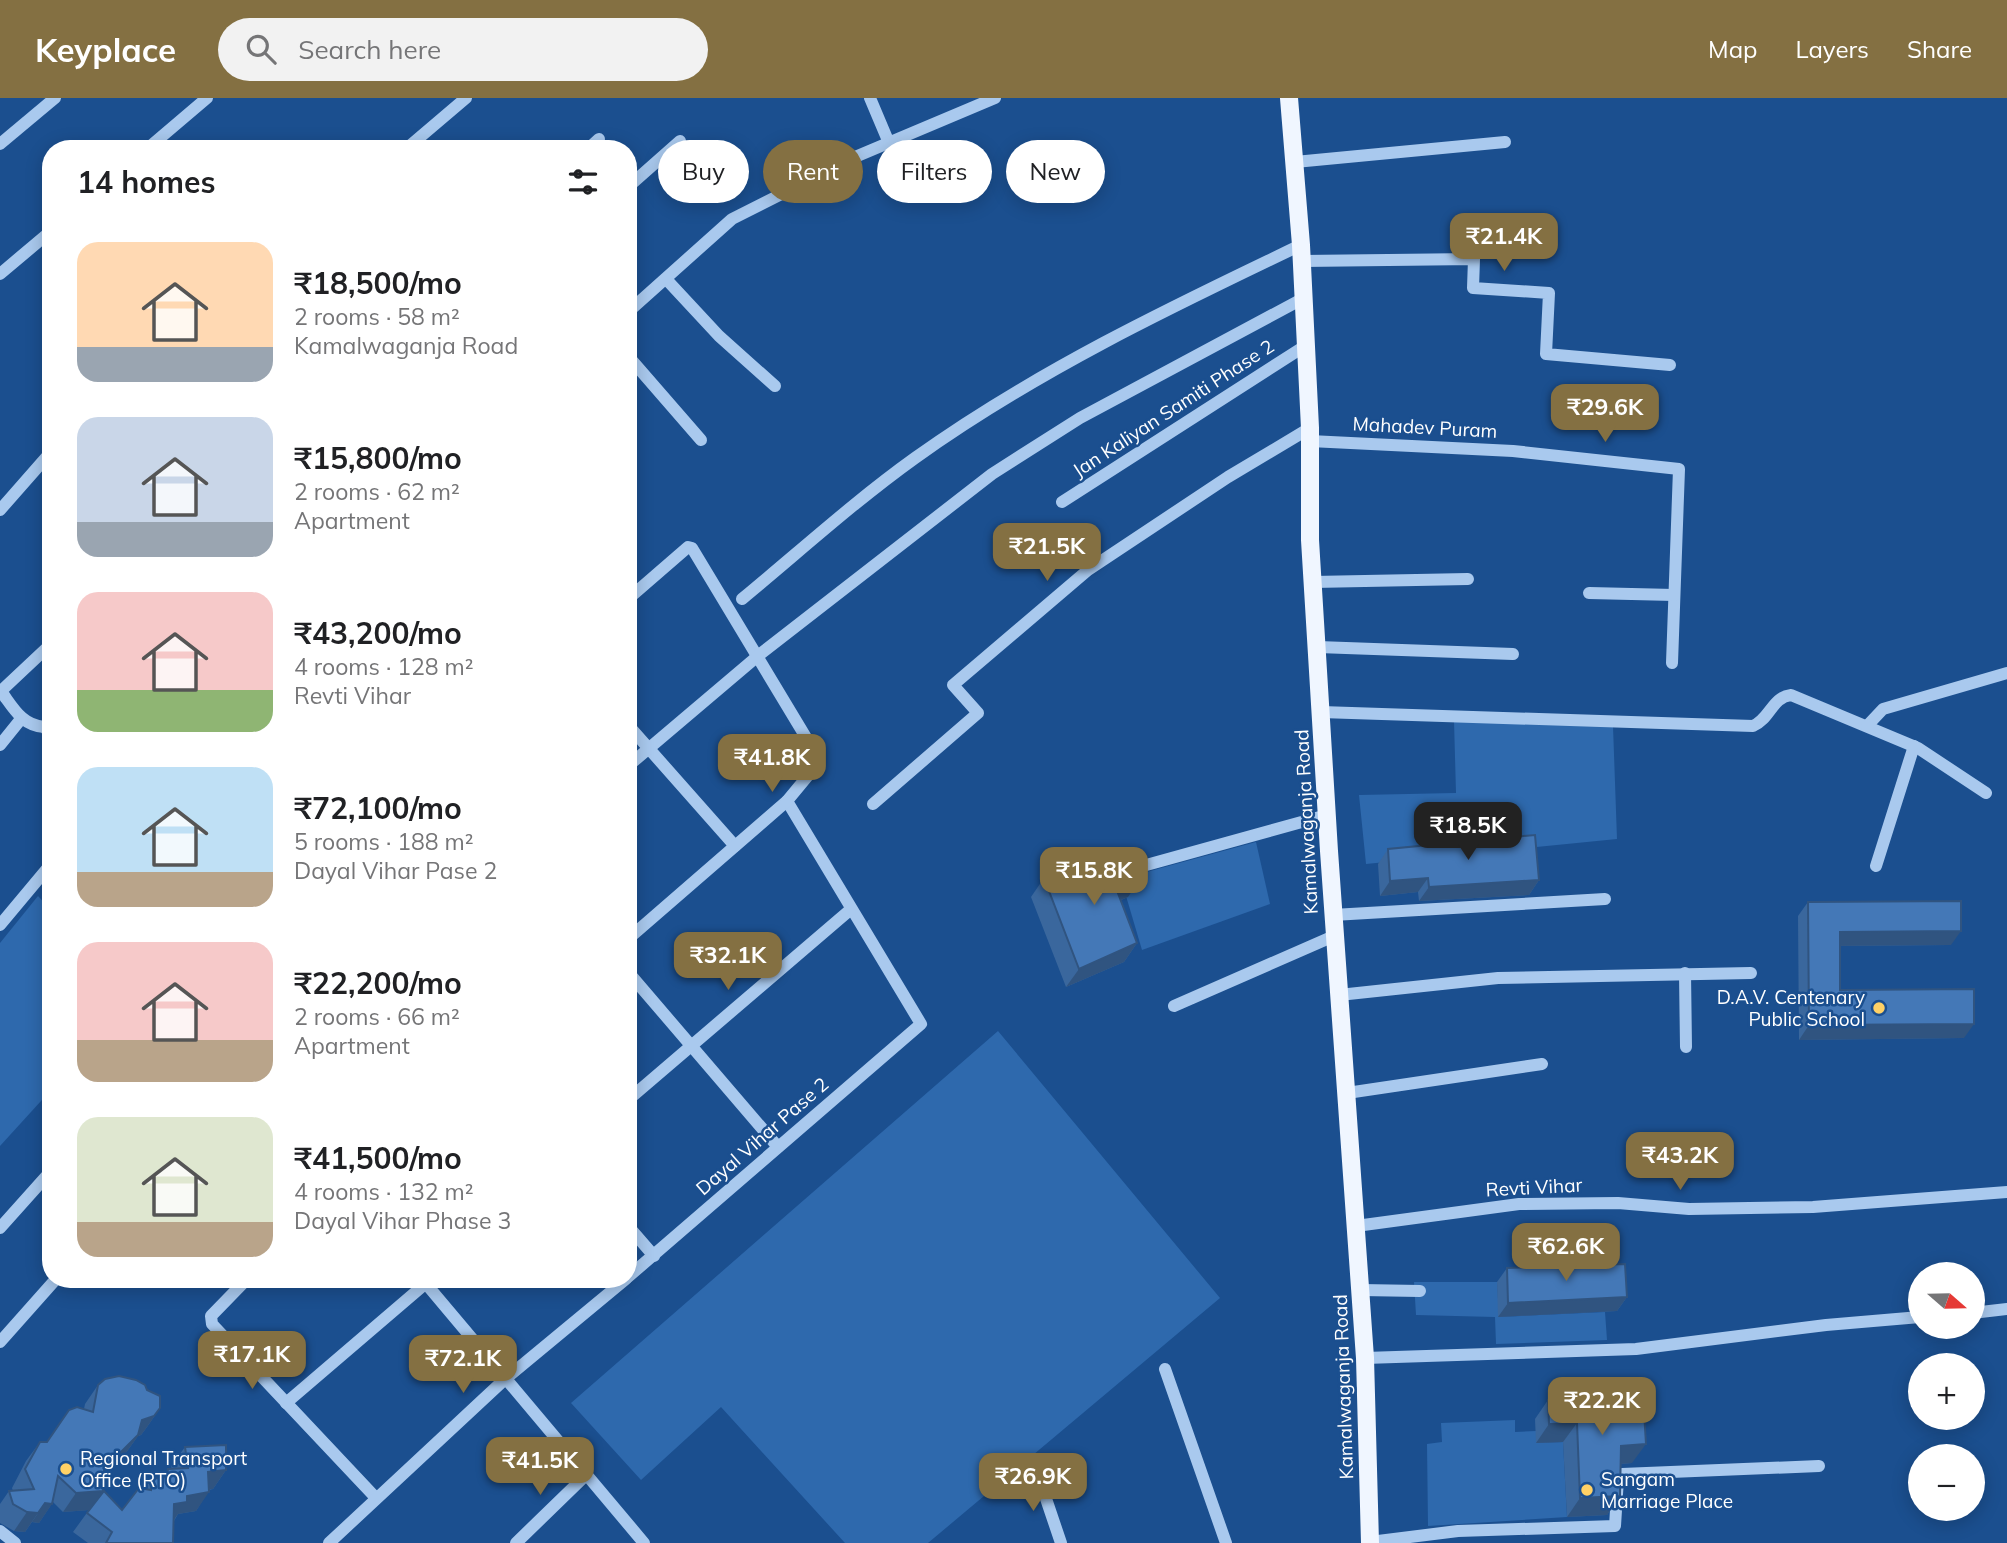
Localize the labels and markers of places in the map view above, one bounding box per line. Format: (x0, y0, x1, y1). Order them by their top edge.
pin: ₹21.4K (1447, 214, 1561, 273)
pin: ₹29.6K (1548, 384, 1662, 444)
pin: ₹21.5K (990, 524, 1104, 583)
pin: ₹41.8K (715, 734, 829, 794)
pin: ₹18.5K (1411, 802, 1525, 862)
pin: ₹15.8K (1037, 848, 1151, 907)
pin: ₹32.1K (671, 932, 785, 992)
place label: D.A.V. Centenary Public School (1717, 985, 1865, 1031)
marker: D.A.V. Centenary Public School (1871, 1000, 1887, 1016)
pin: ₹43.2K (1623, 1132, 1737, 1192)
pin: ₹62.6K (1509, 1224, 1623, 1283)
pin: ₹17.1K (195, 1332, 309, 1391)
pin: ₹72.1K (406, 1336, 520, 1395)
pin: ₹22.2K (1545, 1378, 1659, 1437)
pin: ₹41.5K (483, 1438, 597, 1497)
place label: Regional Transport Office (RTO) (80, 1446, 248, 1492)
pin: ₹26.9K (976, 1454, 1090, 1513)
marker: Regional Transport Office (RTO) (58, 1461, 74, 1477)
place label: Sangam Marriage Place (1601, 1467, 1733, 1513)
marker: Sangam Marriage Place (1579, 1482, 1595, 1498)

